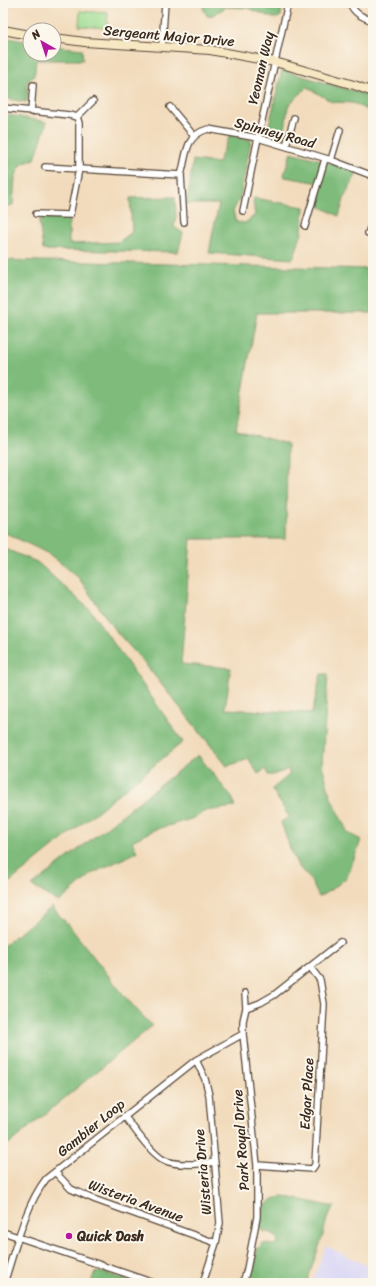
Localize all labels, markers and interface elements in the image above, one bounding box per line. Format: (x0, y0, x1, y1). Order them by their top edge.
street label: Sergeant Major Drive (102, 18, 236, 54)
north arrow (22, 22, 62, 62)
text: N (26, 25, 45, 45)
street label: Yeoman Way (240, 28, 282, 107)
street label: Spinney Road (232, 110, 320, 156)
street label: Edgar Place (293, 1057, 321, 1131)
street label: Park Royal Drive (225, 1089, 257, 1191)
street label: Gambier Loop (51, 1092, 131, 1164)
street label: Wisteria Drive (187, 1128, 219, 1216)
street label: Wisteria Avenue (85, 1172, 187, 1230)
place label: Quick Dash (76, 1224, 145, 1249)
marker: Quick Dash (64, 1231, 74, 1241)

